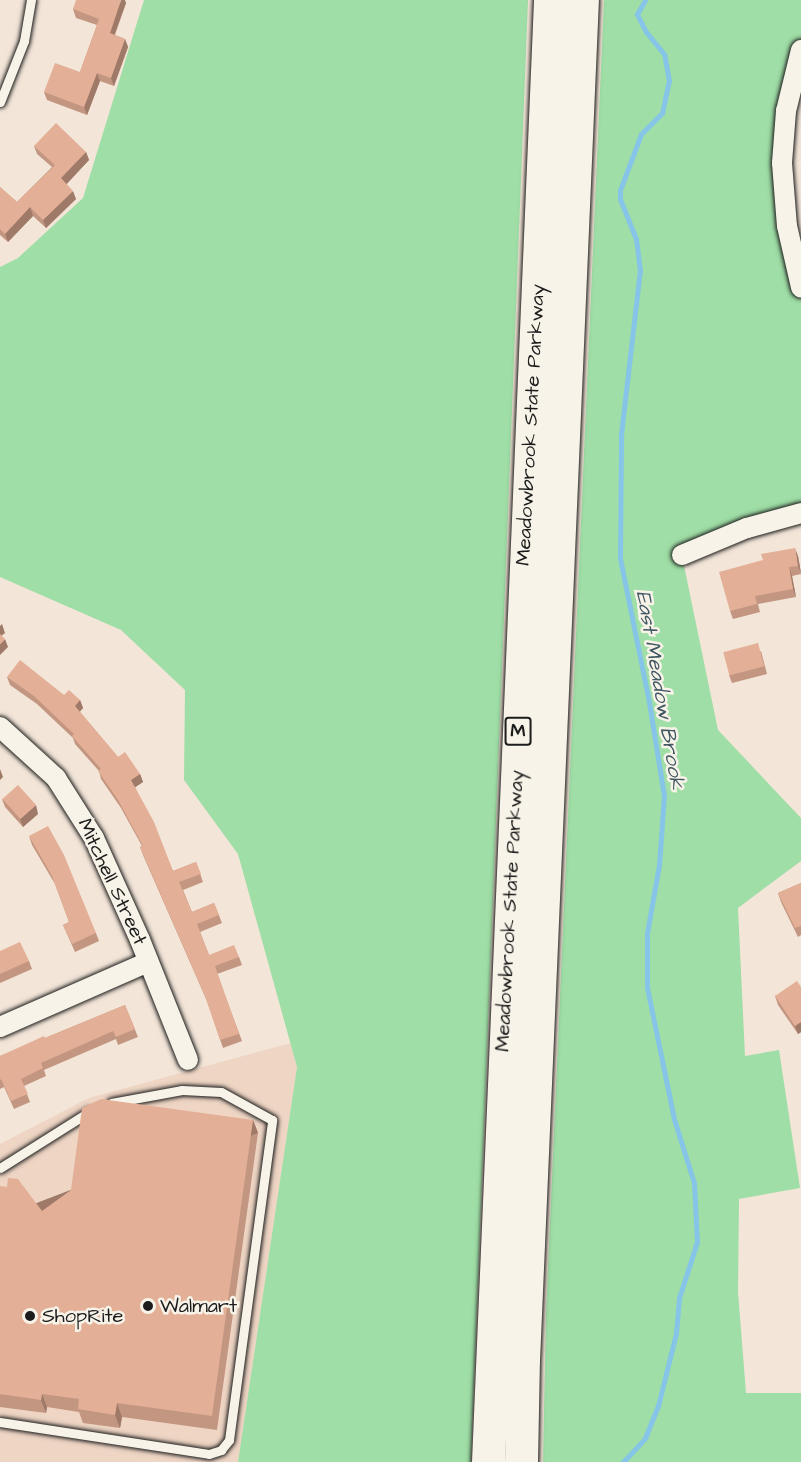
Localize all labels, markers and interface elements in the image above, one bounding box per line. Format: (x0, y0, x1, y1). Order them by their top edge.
street label: Meadowbrook State Parkway (512, 284, 550, 566)
water label: East Meadow Brook (630, 589, 690, 791)
road number: M (504, 716, 532, 746)
street label: Meadowbrook State Parkway (491, 770, 529, 1052)
street label: Mitchell Street (72, 815, 152, 949)
place label: Walmart (160, 1294, 237, 1318)
marker: Walmart (141, 1299, 155, 1313)
place label: ShopRite (42, 1304, 123, 1328)
marker: ShopRite (23, 1309, 37, 1323)

